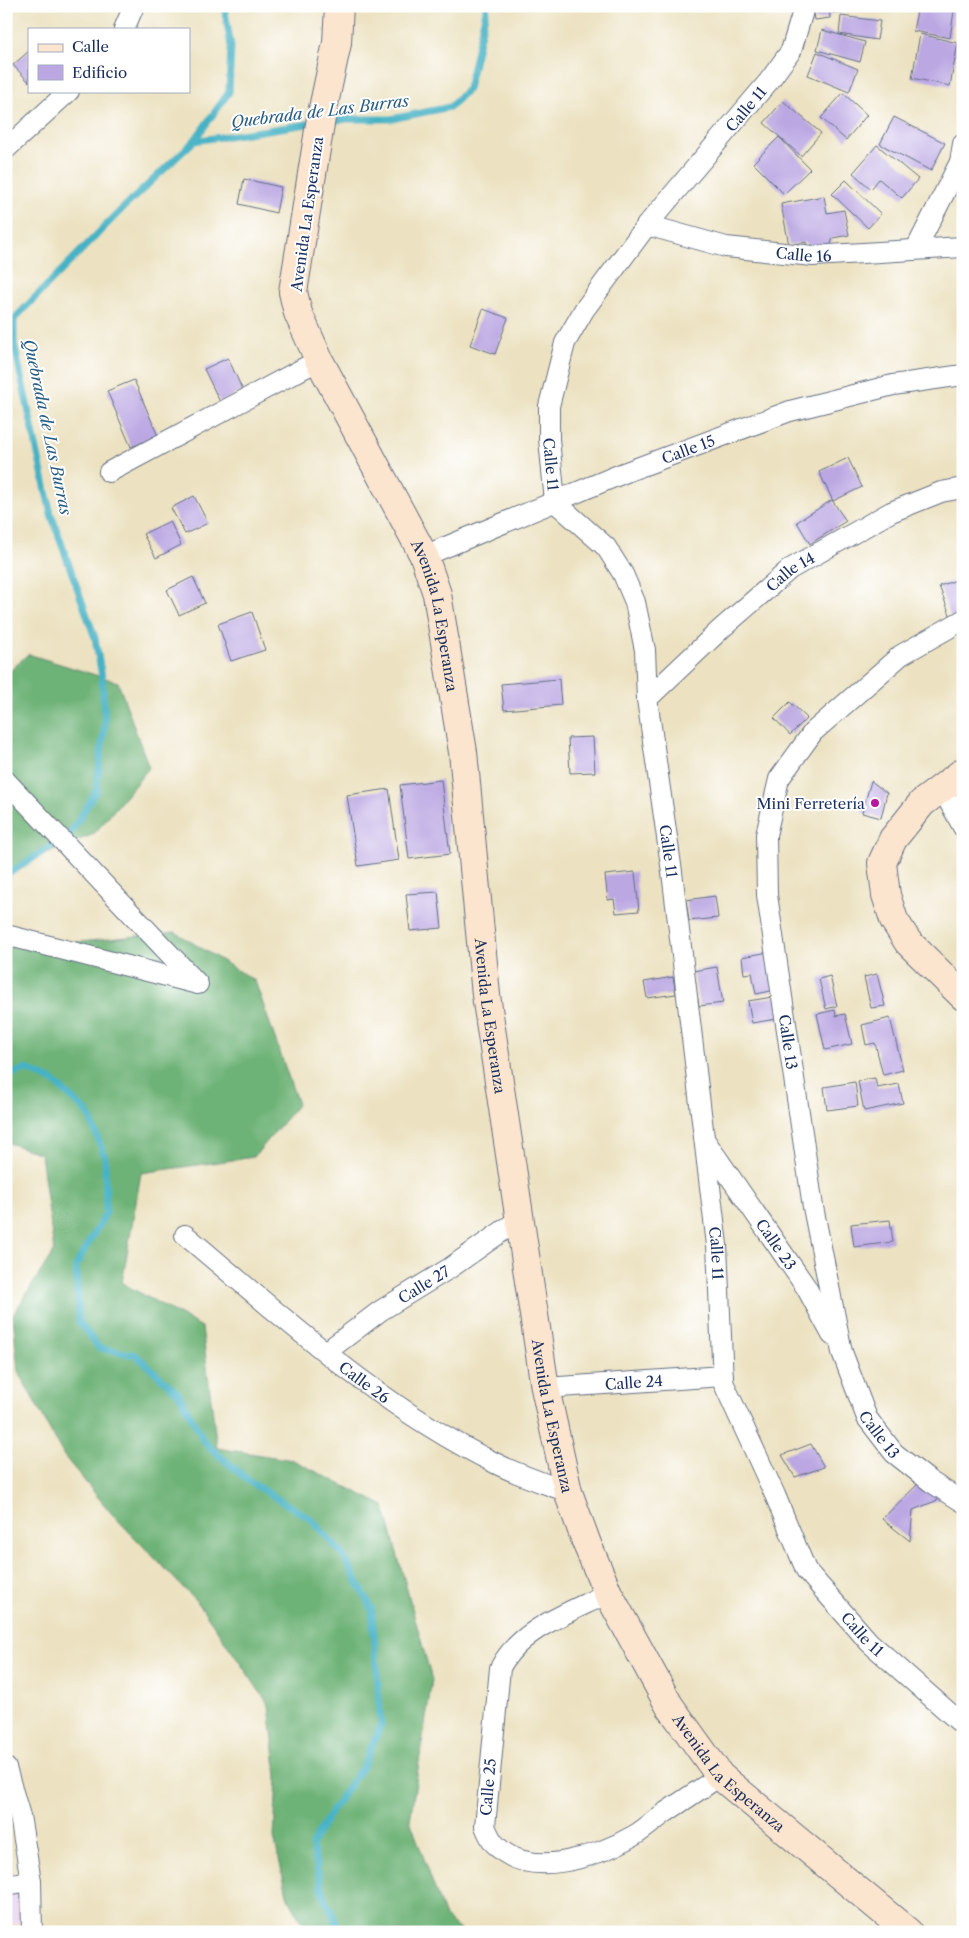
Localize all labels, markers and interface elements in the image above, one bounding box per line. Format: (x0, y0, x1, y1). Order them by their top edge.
legend (28, 28, 190, 92)
text: Calle (72, 37, 109, 56)
text: Edificio (72, 63, 127, 82)
street label: Calle 11 (722, 82, 771, 136)
water label: Quebrada de Las Burras (230, 90, 410, 132)
street label: Avenida La Esperanza (287, 135, 327, 294)
street label: Calle 16 (775, 243, 832, 266)
water label: Quebrada de Las Burras (20, 337, 76, 517)
street label: Calle 15 (659, 430, 717, 467)
street label: Calle 11 (539, 437, 563, 492)
street label: Avenida La Esperanza (407, 535, 462, 693)
street label: Calle 14 (762, 548, 818, 595)
place label: Mini Ferretería (756, 794, 865, 813)
marker: Mini Ferretería (869, 797, 881, 809)
street label: Calle 11 (656, 823, 682, 879)
street label: Avenida La Esperanza (471, 936, 510, 1095)
street label: Calle 13 (775, 1013, 802, 1071)
street label: Calle 23 (752, 1215, 801, 1273)
street label: Calle 11 (705, 1225, 728, 1281)
street label: Calle 27 (394, 1261, 453, 1307)
street label: Avenida La Esperanza (528, 1337, 577, 1495)
street label: Calle 26 (335, 1357, 394, 1407)
street label: Calle 24 (604, 1371, 663, 1393)
street label: Calle 13 (856, 1408, 904, 1462)
street label: Calle 11 (837, 1608, 888, 1660)
street label: Avenida La Esperanza (668, 1709, 789, 1836)
street label: Calle 25 (476, 1758, 500, 1816)

